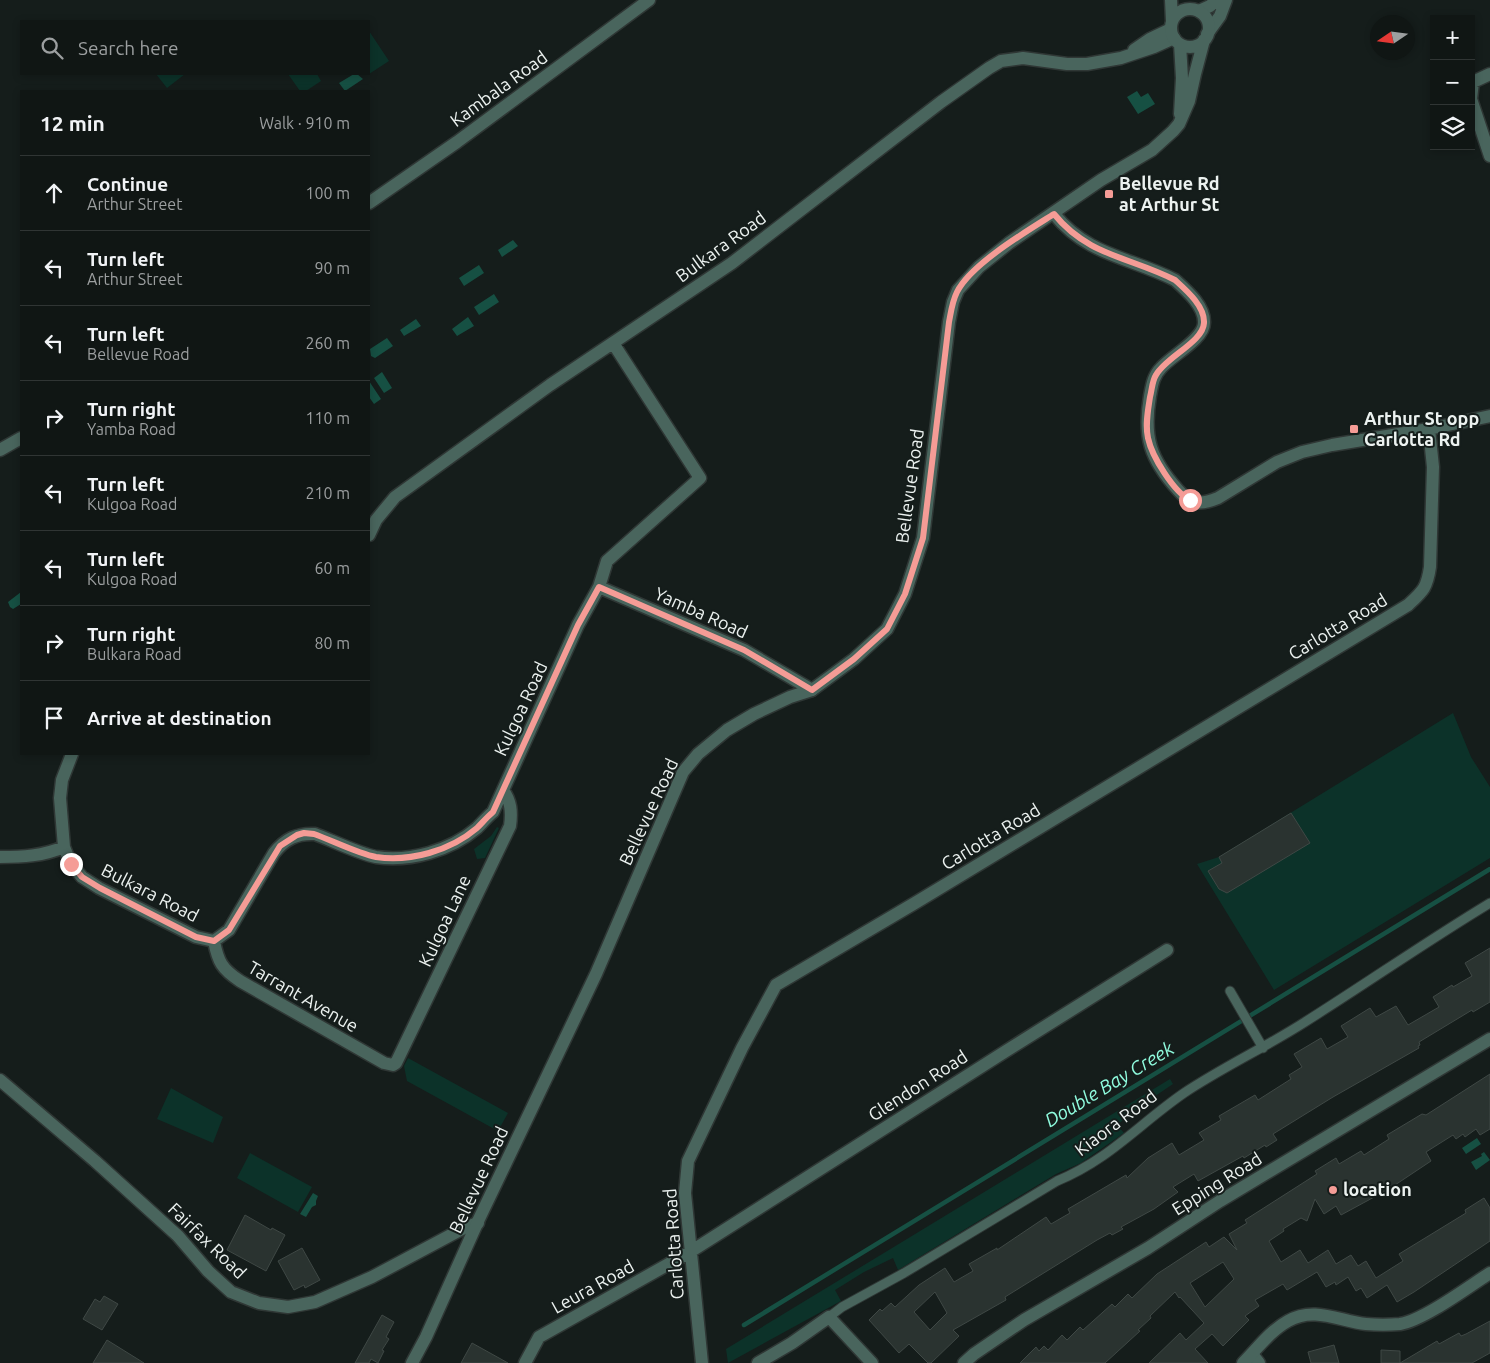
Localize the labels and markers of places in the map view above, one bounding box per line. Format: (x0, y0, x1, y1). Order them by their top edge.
place label: Bellevue Rd at Arthur St (1119, 173, 1220, 214)
marker: Bellevue Rd at Arthur St (1103, 188, 1115, 200)
place label: Arthur St opp Carlotta Rd (1364, 408, 1479, 449)
marker: Arthur St opp Carlotta Rd (1348, 423, 1360, 435)
place label: location (1343, 1179, 1412, 1199)
marker: location (1327, 1184, 1339, 1196)

